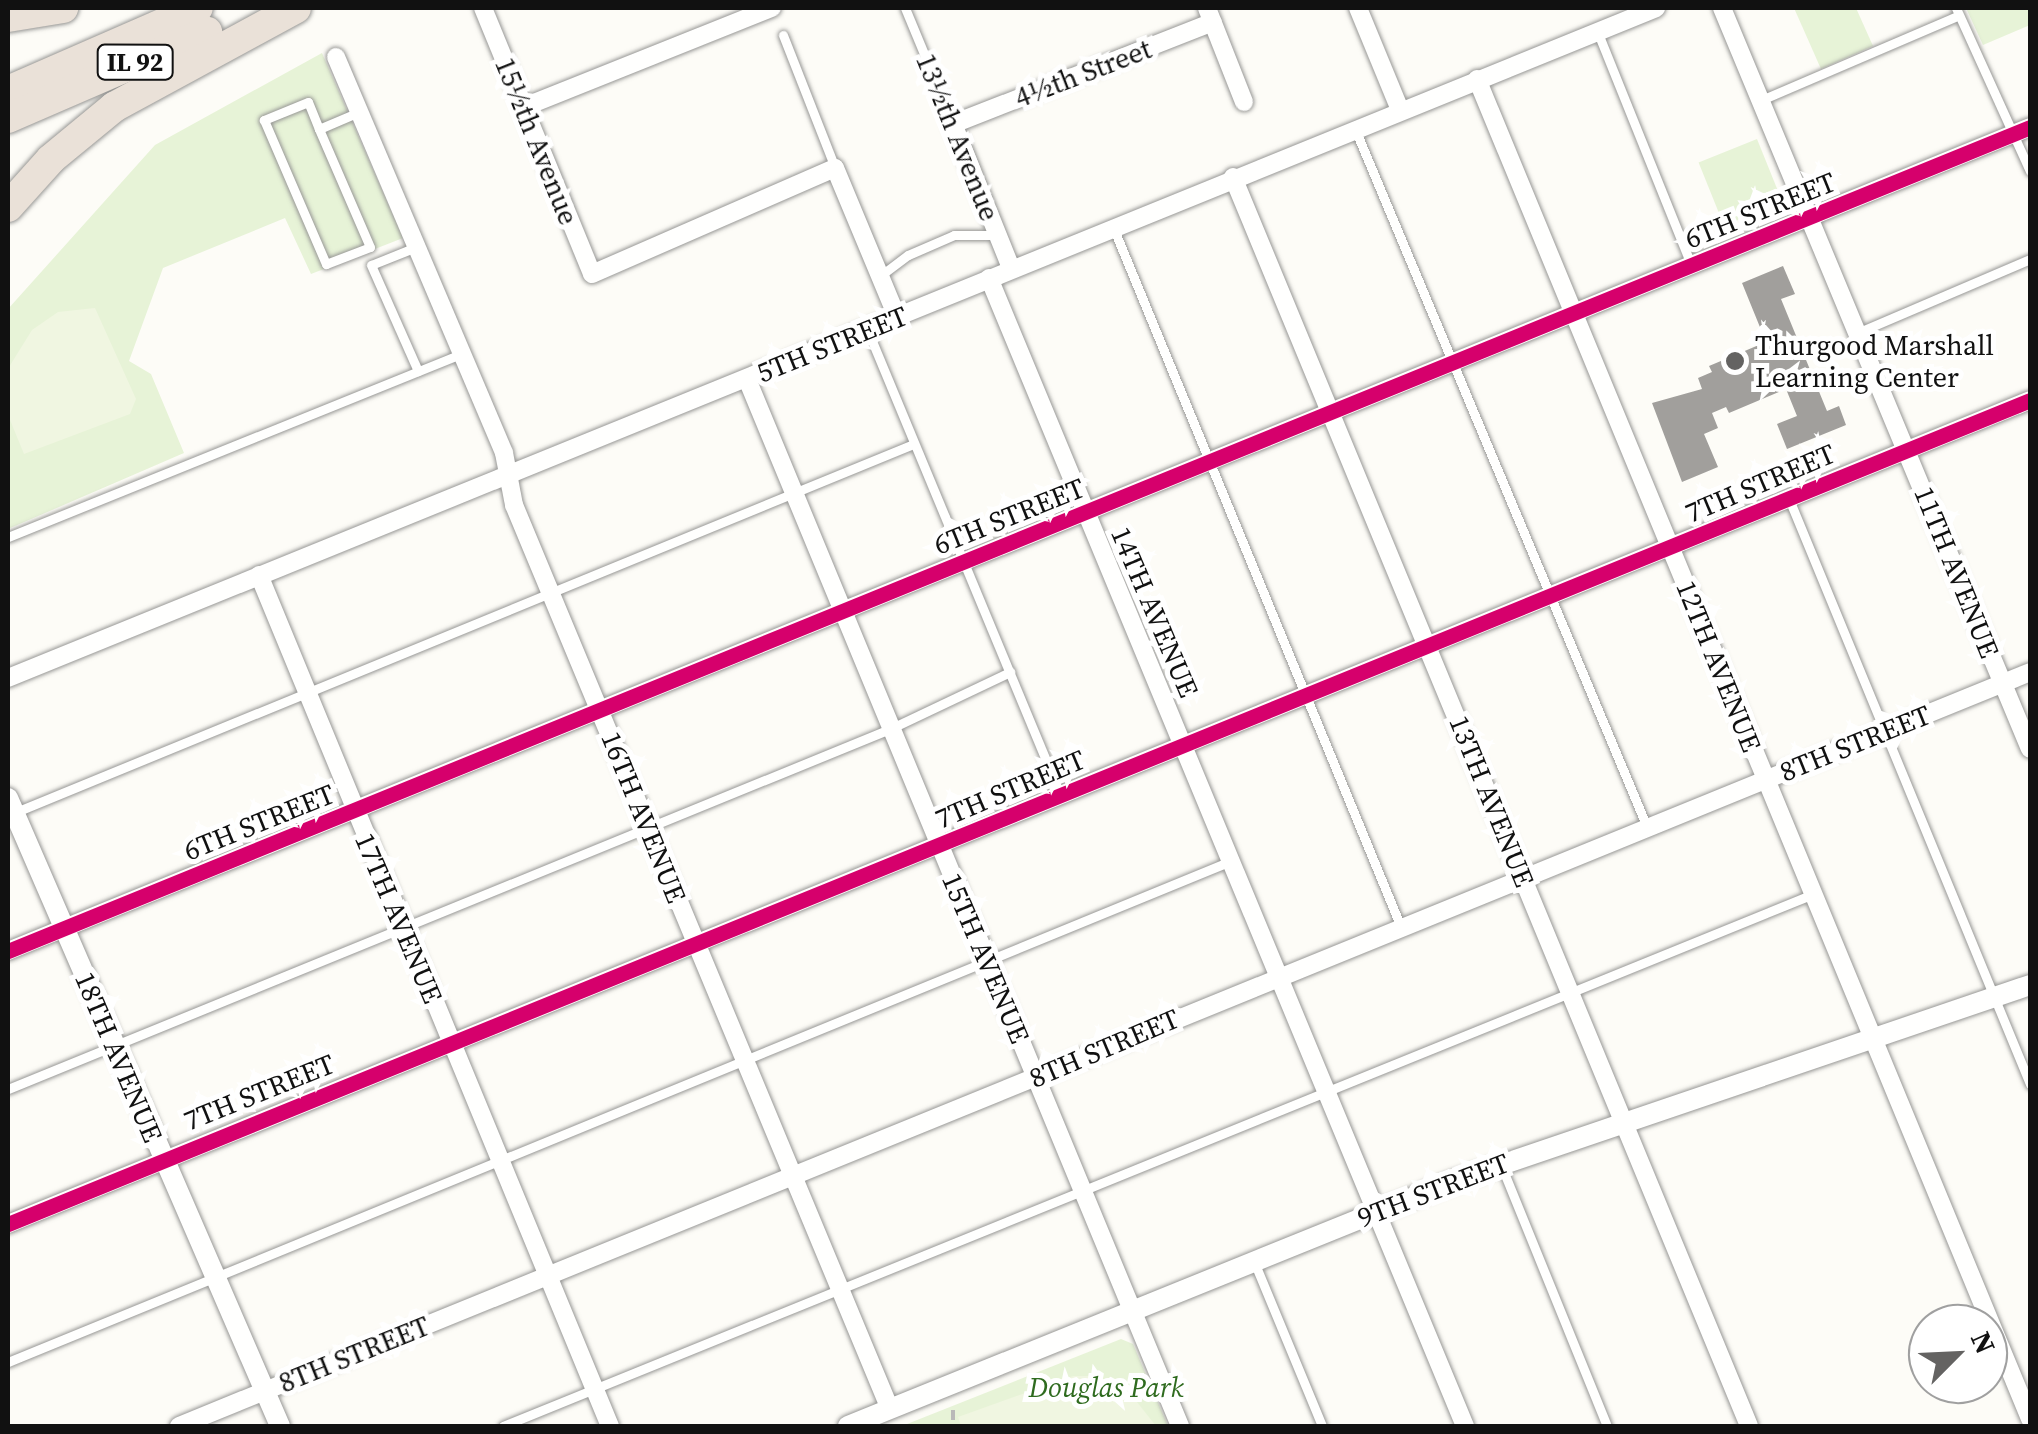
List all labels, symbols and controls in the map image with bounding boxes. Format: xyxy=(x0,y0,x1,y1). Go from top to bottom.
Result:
street label: 4½th Street xyxy=(1010,32,1156,114)
road number: IL 92 xyxy=(95,42,175,82)
street label: 13½th Avenue xyxy=(909,49,1007,225)
street label: 15½th Avenue xyxy=(488,53,586,229)
street label: 6TH STREET xyxy=(1680,165,1840,255)
street label: 5TH STREET xyxy=(752,299,912,389)
place label: Thurgood Marshall Learning Center xyxy=(1755,328,1994,394)
marker: Thurgood Marshall Learning Center xyxy=(1724,350,1746,372)
street label: 7TH STREET xyxy=(1680,436,1840,530)
street label: 6TH STREET xyxy=(929,471,1089,561)
street label: 11TH AVENUE xyxy=(1907,482,2007,662)
street label: 14TH AVENUE xyxy=(1104,522,1206,702)
street label: 12TH AVENUE xyxy=(1669,576,1769,756)
street label: 8TH STREET xyxy=(1775,698,1935,788)
street label: 13TH AVENUE xyxy=(1442,711,1542,891)
street label: 16TH AVENUE xyxy=(594,727,694,907)
street label: 7TH STREET xyxy=(930,742,1090,836)
street label: 6TH STREET xyxy=(179,777,339,867)
street label: 17TH AVENUE xyxy=(348,828,450,1008)
street label: 15TH AVENUE xyxy=(935,868,1037,1048)
street label: 18TH AVENUE xyxy=(68,967,170,1147)
street label: 8TH STREET xyxy=(1024,1001,1184,1095)
street label: 7TH STREET xyxy=(179,1047,339,1137)
street label: 9TH STREET xyxy=(1353,1146,1513,1234)
north arrow xyxy=(1908,1304,2008,1404)
street label: 8TH STREET xyxy=(274,1309,434,1399)
text: N xyxy=(1962,1326,2005,1360)
park label: Douglas Park xyxy=(1028,1370,1184,1404)

